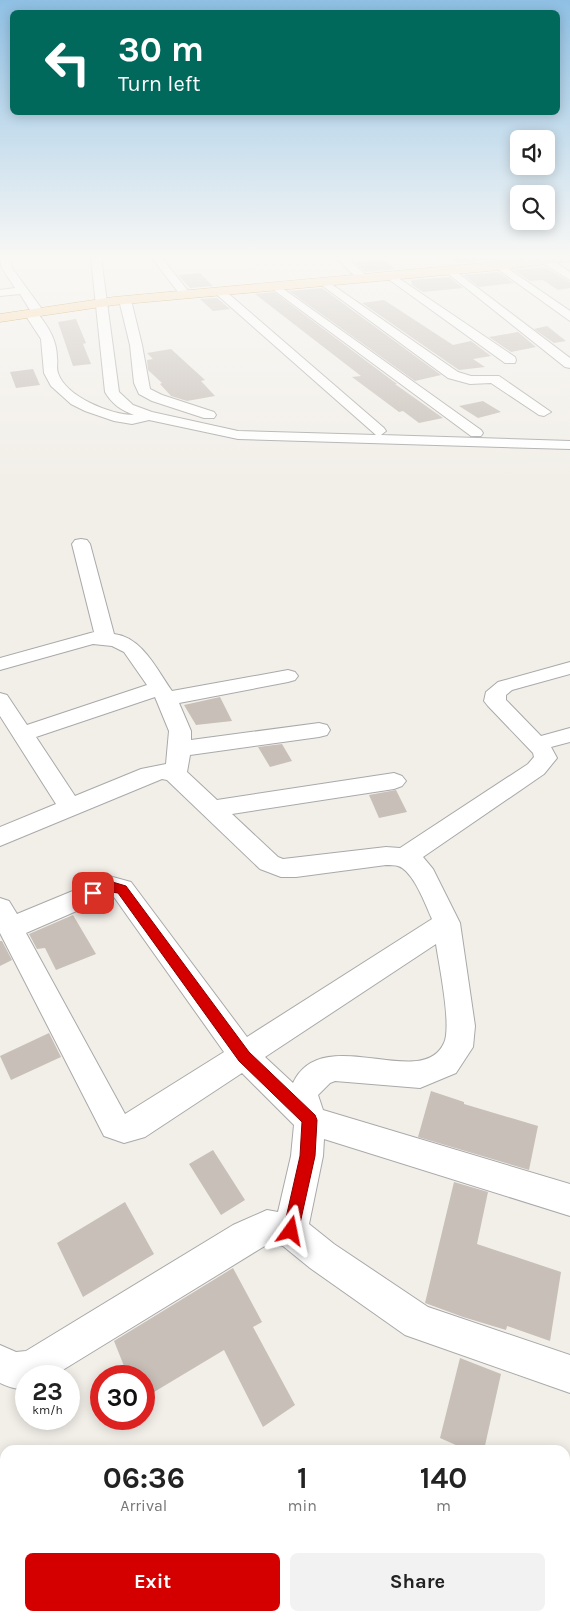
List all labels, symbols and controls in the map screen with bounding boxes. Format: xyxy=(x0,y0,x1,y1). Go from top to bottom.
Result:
text: 30 m xyxy=(118,29,204,70)
icon: left xyxy=(35,30,100,95)
text: Turn left xyxy=(118,71,201,97)
map controls xyxy=(510,130,555,230)
button: sound xyxy=(510,130,555,175)
button: search xyxy=(510,185,555,230)
pin xyxy=(72,872,114,914)
icon: arrive xyxy=(79,879,107,907)
position arrow xyxy=(264,1204,316,1256)
speed limit sign: 30 xyxy=(90,1365,155,1430)
text: 23 xyxy=(32,1377,63,1406)
text: km/h xyxy=(32,1403,63,1417)
text: 06:36 xyxy=(103,1460,185,1496)
text: 1 xyxy=(297,1460,308,1496)
text: 140 xyxy=(420,1460,467,1496)
text: Arrival xyxy=(120,1496,167,1515)
text: min xyxy=(288,1496,317,1515)
text: m xyxy=(436,1496,451,1515)
button: Exit xyxy=(25,1553,280,1611)
button: Share xyxy=(290,1553,545,1611)

